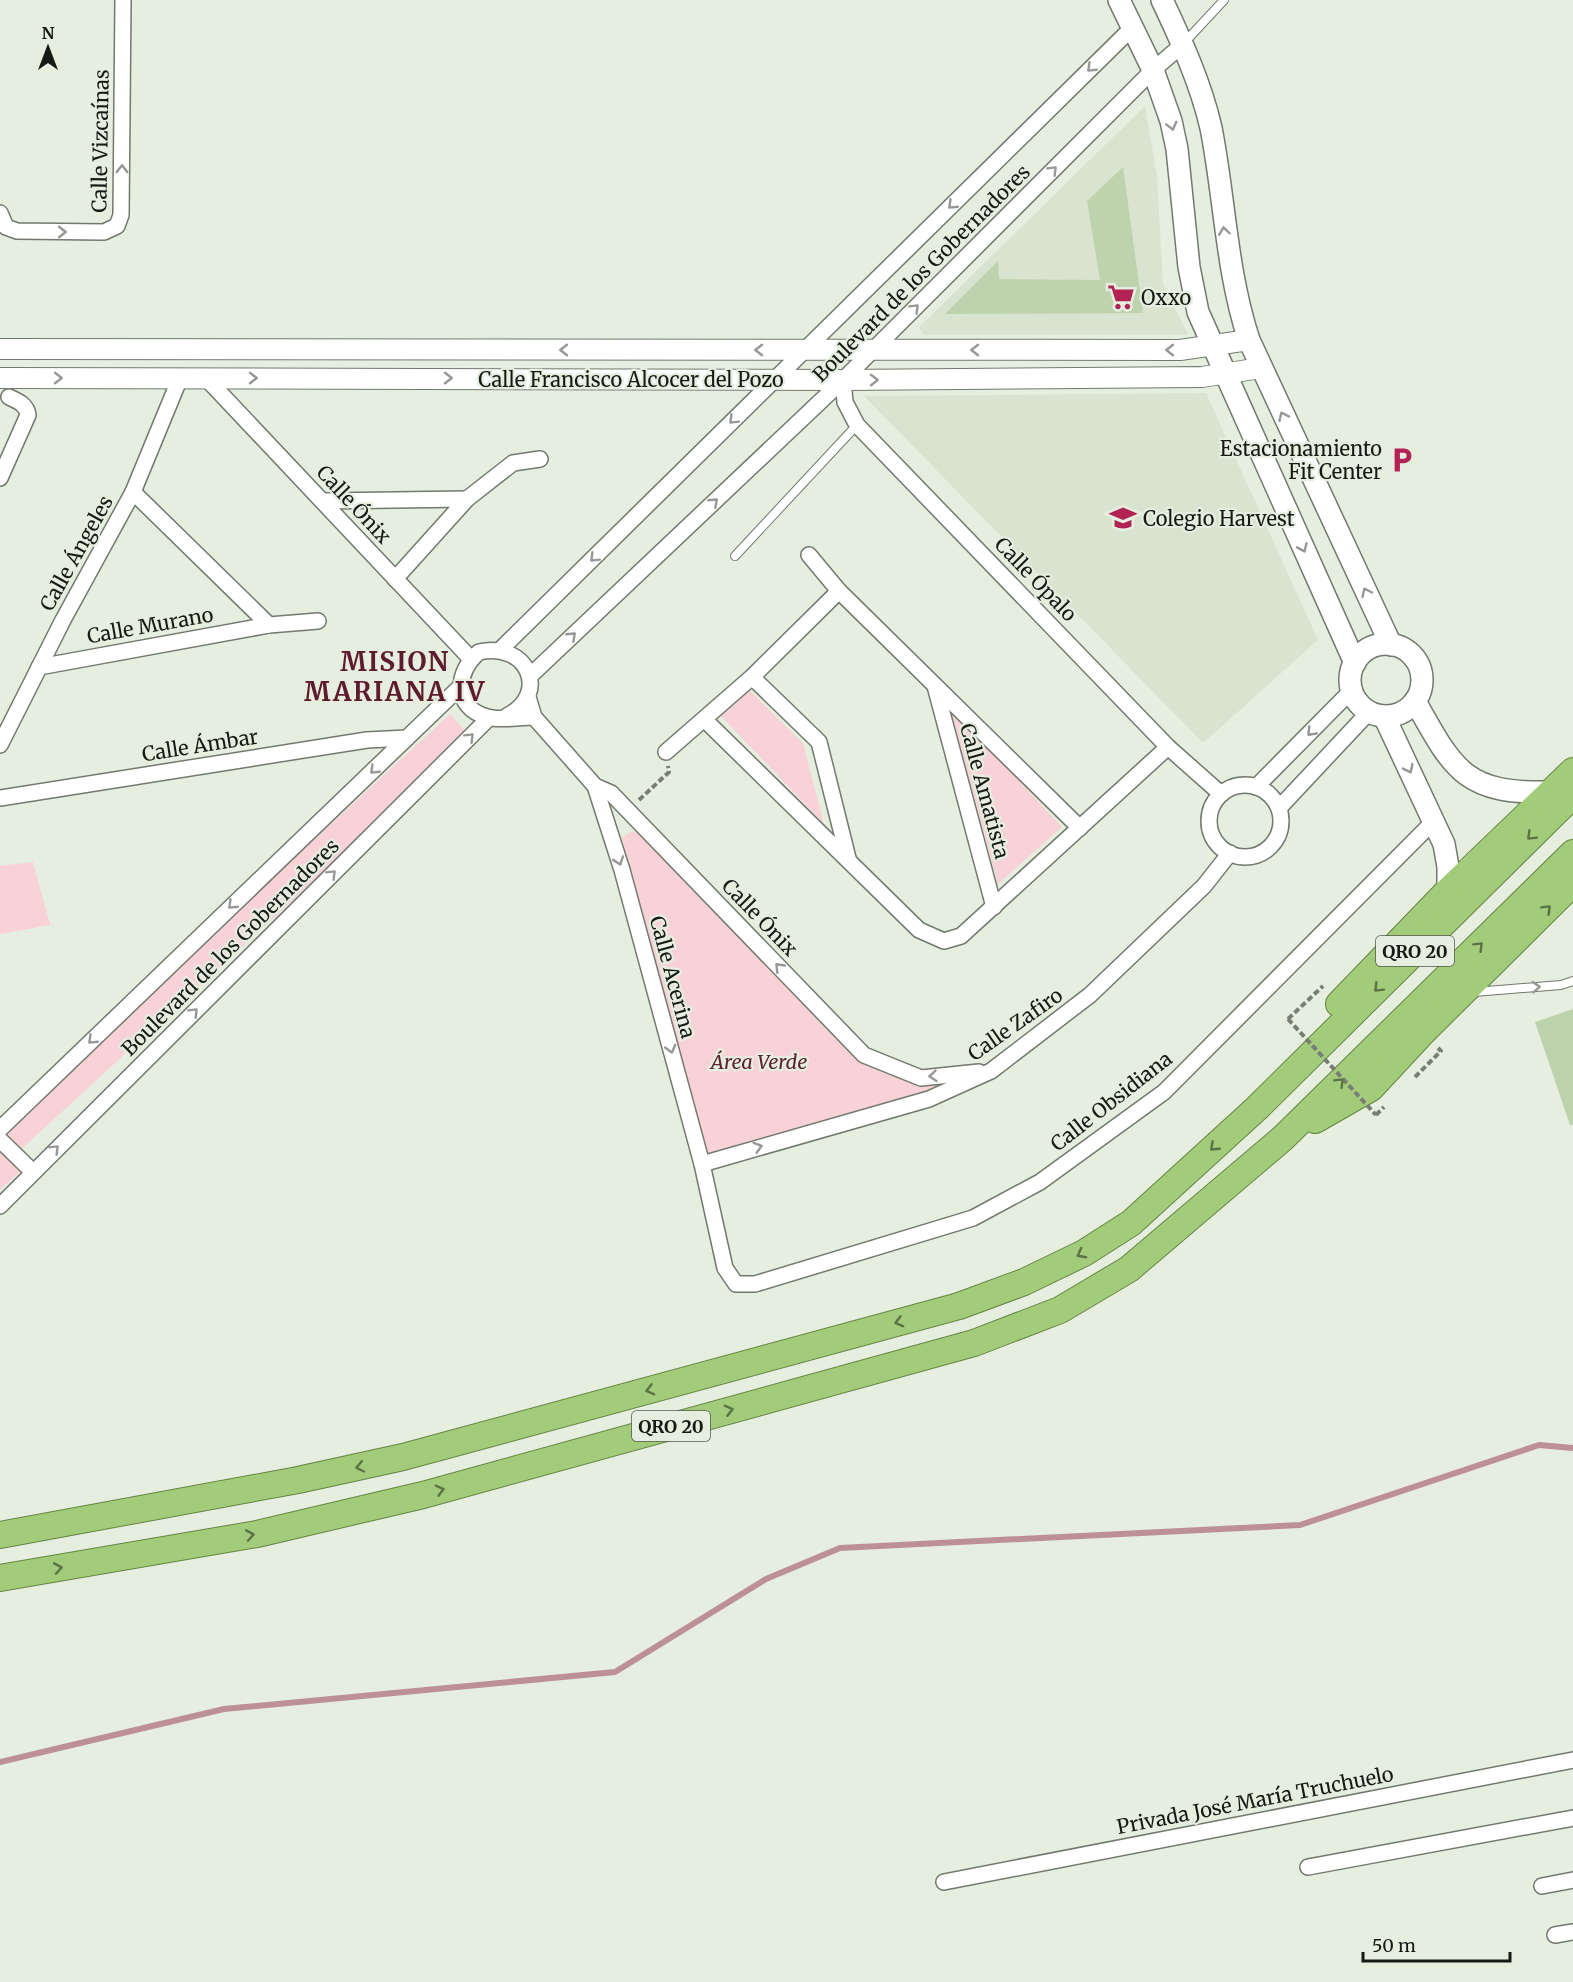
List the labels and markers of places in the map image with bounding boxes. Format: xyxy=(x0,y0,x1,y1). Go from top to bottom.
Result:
supermarket icon: Oxxo xyxy=(1106,282,1136,312)
place label: Oxxo xyxy=(1141,285,1191,310)
place label: Estacionamiento Fit Center xyxy=(1220,436,1382,484)
parking icon: Estacionamiento Fit Center xyxy=(1387,445,1417,475)
school or university icon: Colegio Harvest xyxy=(1108,503,1138,533)
place label: Colegio Harvest xyxy=(1143,506,1295,531)

